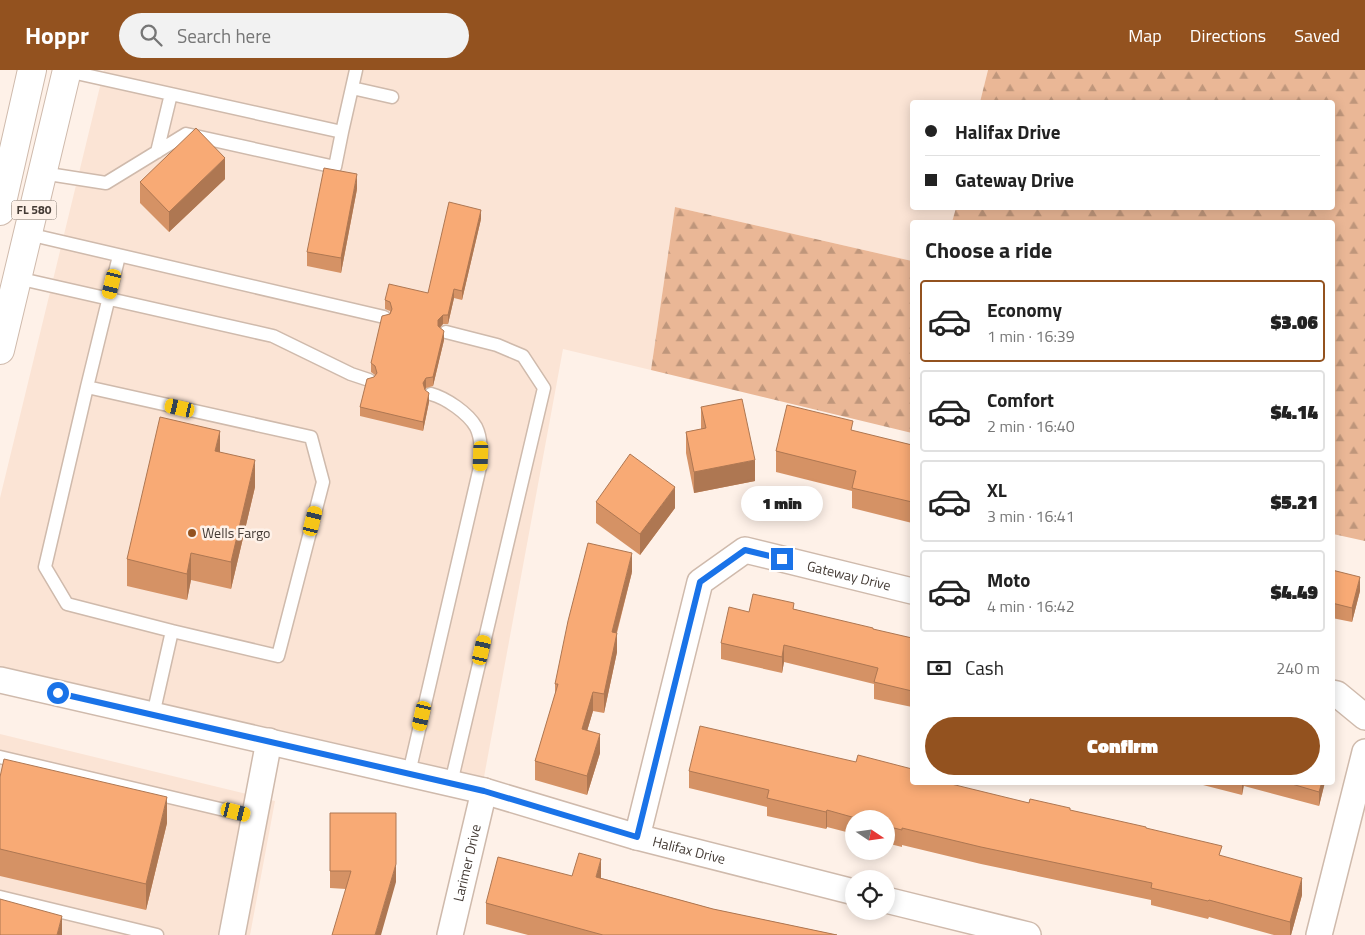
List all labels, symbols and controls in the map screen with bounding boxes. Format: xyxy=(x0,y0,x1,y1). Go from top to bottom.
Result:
search box xyxy=(119,13,469,58)
text: Hoppr xyxy=(25,17,89,53)
icon: search xyxy=(137,21,165,49)
text: Search here xyxy=(177,21,271,50)
text: Map xyxy=(1128,22,1162,49)
text: Directions xyxy=(1190,22,1266,49)
text: Saved xyxy=(1294,22,1340,49)
text: Halifax Drive xyxy=(955,117,1060,146)
text: Gateway Drive xyxy=(955,165,1074,194)
road number: FL 580 xyxy=(12,200,56,220)
text: Choose a ride xyxy=(925,233,1052,267)
car xyxy=(101,268,122,300)
text: Economy xyxy=(987,295,1062,324)
icon: car xyxy=(927,299,972,344)
text: $3.06 xyxy=(1271,307,1318,336)
text: 1 min · 16:39 xyxy=(987,324,1075,348)
text: Comfort xyxy=(987,385,1054,414)
icon: car xyxy=(927,389,972,434)
car xyxy=(163,397,196,419)
text: $4.14 xyxy=(1271,397,1318,426)
text: 2 min · 16:40 xyxy=(987,414,1075,438)
car xyxy=(472,441,489,471)
text: XL xyxy=(987,475,1007,504)
icon: car xyxy=(927,479,972,524)
callout: 1 min xyxy=(741,486,823,522)
text: $5.21 xyxy=(1271,487,1318,516)
text: 1 min xyxy=(762,491,802,515)
text: 3 min · 16:41 xyxy=(987,504,1075,528)
car xyxy=(302,505,323,537)
place label: Wells Fargo xyxy=(202,522,271,543)
marker: Wells Fargo xyxy=(186,527,198,539)
route end xyxy=(771,548,793,570)
street label: Gateway Drive xyxy=(805,555,893,595)
text: Moto xyxy=(987,565,1030,594)
icon: car xyxy=(927,569,972,614)
text: $4.49 xyxy=(1271,577,1318,606)
text: 4 min · 16:42 xyxy=(987,594,1075,618)
car xyxy=(471,634,492,666)
text: Cash xyxy=(965,653,1004,682)
icon: cash xyxy=(925,654,953,682)
text: 240 m xyxy=(1276,656,1320,680)
route start xyxy=(47,682,69,704)
car xyxy=(411,700,432,732)
button: Confirm xyxy=(925,717,1320,775)
car xyxy=(219,801,252,823)
north arrow xyxy=(845,810,895,860)
map controls xyxy=(845,810,895,920)
street label: Larimer Drive xyxy=(447,822,486,904)
street label: Halifax Drive xyxy=(650,830,728,869)
button: locate xyxy=(845,870,895,920)

